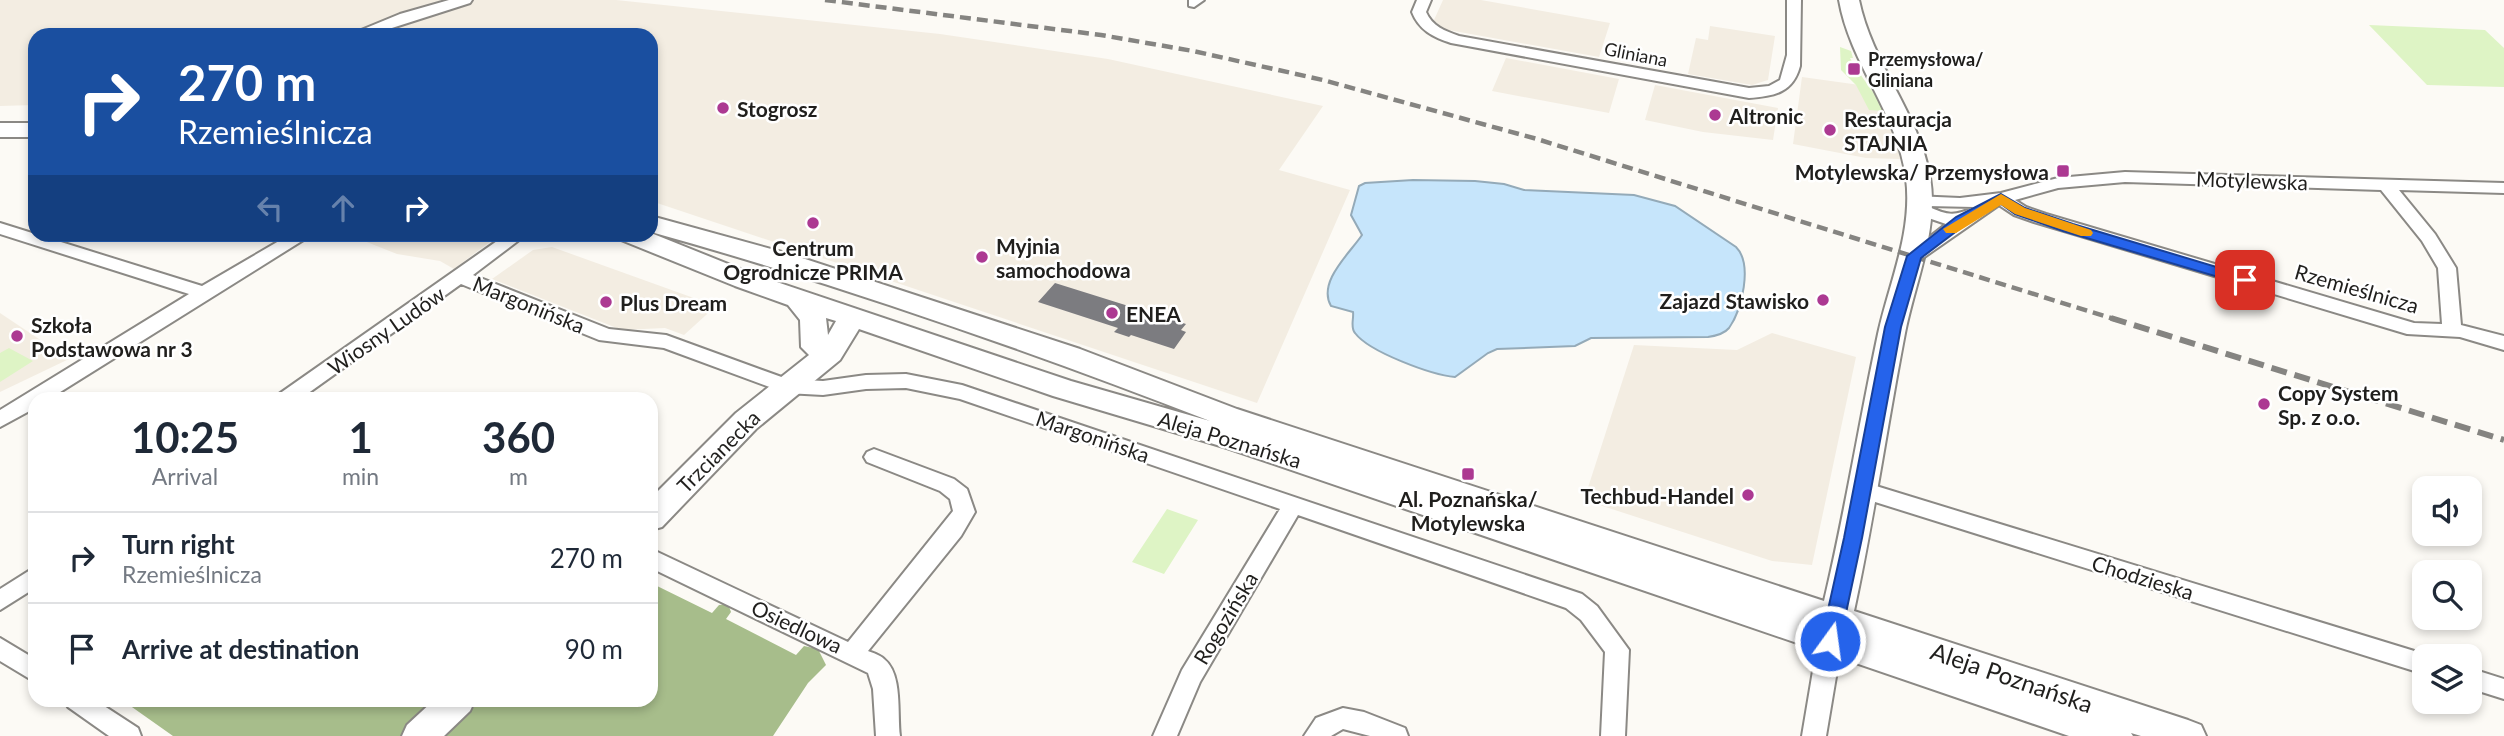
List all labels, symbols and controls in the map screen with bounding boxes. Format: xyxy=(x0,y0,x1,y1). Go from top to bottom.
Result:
street label: Gliniana xyxy=(1603,37,1669,71)
place label: Przemysłowa/ Gliniana xyxy=(1868,48,1983,91)
text: 270 m xyxy=(178,53,316,111)
icon: right xyxy=(63,56,154,147)
marker: Przemysłowa/ Gliniana xyxy=(1846,61,1862,77)
place label: Stogrosz xyxy=(737,96,818,121)
marker: Stogrosz xyxy=(715,100,731,116)
place label: Altronic xyxy=(1728,103,1804,128)
place label: Restauracja STAJNIA xyxy=(1844,106,1952,155)
marker: Altronic xyxy=(1707,107,1723,123)
text: Rzemieślnicza xyxy=(178,112,373,151)
marker: Restauracja STAJNIA xyxy=(1822,122,1838,138)
place label: Motylewska/ Przemysłowa xyxy=(1795,159,2049,184)
marker: Motylewska/ Przemysłowa xyxy=(2055,163,2071,179)
street label: Motylewska xyxy=(2196,166,2308,194)
icon: left xyxy=(251,189,289,227)
icon: ahead xyxy=(324,189,362,227)
icon: right xyxy=(397,189,435,227)
marker: Centrum Ogrodnicze PRIMA xyxy=(805,215,821,231)
place label: Myjnia samochodowa xyxy=(996,233,1131,282)
place label: Centrum Ogrodnicze PRIMA xyxy=(723,235,903,284)
marker: Myjnia samochodowa xyxy=(974,249,990,265)
pin xyxy=(2215,250,2275,310)
street label: Rzemieślnicza xyxy=(2292,258,2422,318)
icon: arrive xyxy=(2226,261,2264,299)
street label: Margonińska xyxy=(469,270,589,338)
street label: Wiosny Ludów xyxy=(323,280,450,379)
place label: Zajazd Stawisko xyxy=(1660,288,1809,313)
place label: Plus Dream xyxy=(620,290,727,315)
marker: Zajazd Stawisko xyxy=(1815,292,1831,308)
marker: Plus Dream xyxy=(598,294,614,310)
place label: ENEA xyxy=(1126,301,1181,326)
marker: ENEA xyxy=(1104,305,1120,321)
place label: Szkoła Podstawowa nr 3 xyxy=(31,312,193,361)
marker: Szkoła Podstawowa nr 3 xyxy=(9,328,25,344)
place label: Copy System Sp. z o.o. xyxy=(2278,380,2399,429)
marker: Copy System Sp. z o.o. xyxy=(2256,396,2272,412)
street label: Trzcianecka xyxy=(672,405,764,497)
street label: Margonińska xyxy=(1033,405,1153,467)
street label: Aleja Poznańska xyxy=(1155,405,1305,473)
text: 10:25 xyxy=(131,412,239,462)
text: 1 xyxy=(348,412,373,462)
text: 360 xyxy=(482,412,555,462)
text: Arrival xyxy=(152,462,218,490)
text: min xyxy=(342,462,379,490)
text: m xyxy=(509,462,528,490)
marker: Al. Poznańska/ Motylewska xyxy=(1460,466,1476,482)
map controls xyxy=(2412,476,2482,714)
button: sound xyxy=(2412,476,2482,546)
place label: Techbud-Handel xyxy=(1580,483,1734,508)
place label: Al. Poznańska/ Motylewska xyxy=(1397,486,1538,535)
marker: Techbud-Handel xyxy=(1740,487,1756,503)
text: Turn right xyxy=(122,528,235,560)
icon: right xyxy=(63,539,101,577)
text: 270 m xyxy=(550,542,623,574)
street label: Chodzieska xyxy=(2089,550,2197,604)
text: Rzemieślnicza xyxy=(122,560,262,588)
button: search xyxy=(2412,560,2482,630)
street label: Rogozińska xyxy=(1188,567,1262,669)
street label: Osiedlowa xyxy=(748,594,846,658)
position arrow xyxy=(1793,604,1867,678)
icon: arrive xyxy=(63,630,101,668)
text: Arrive at destination xyxy=(122,633,359,665)
text: 90 m xyxy=(565,633,623,665)
street label: Aleja Poznańska xyxy=(1927,636,2097,718)
button: layers xyxy=(2412,644,2482,714)

